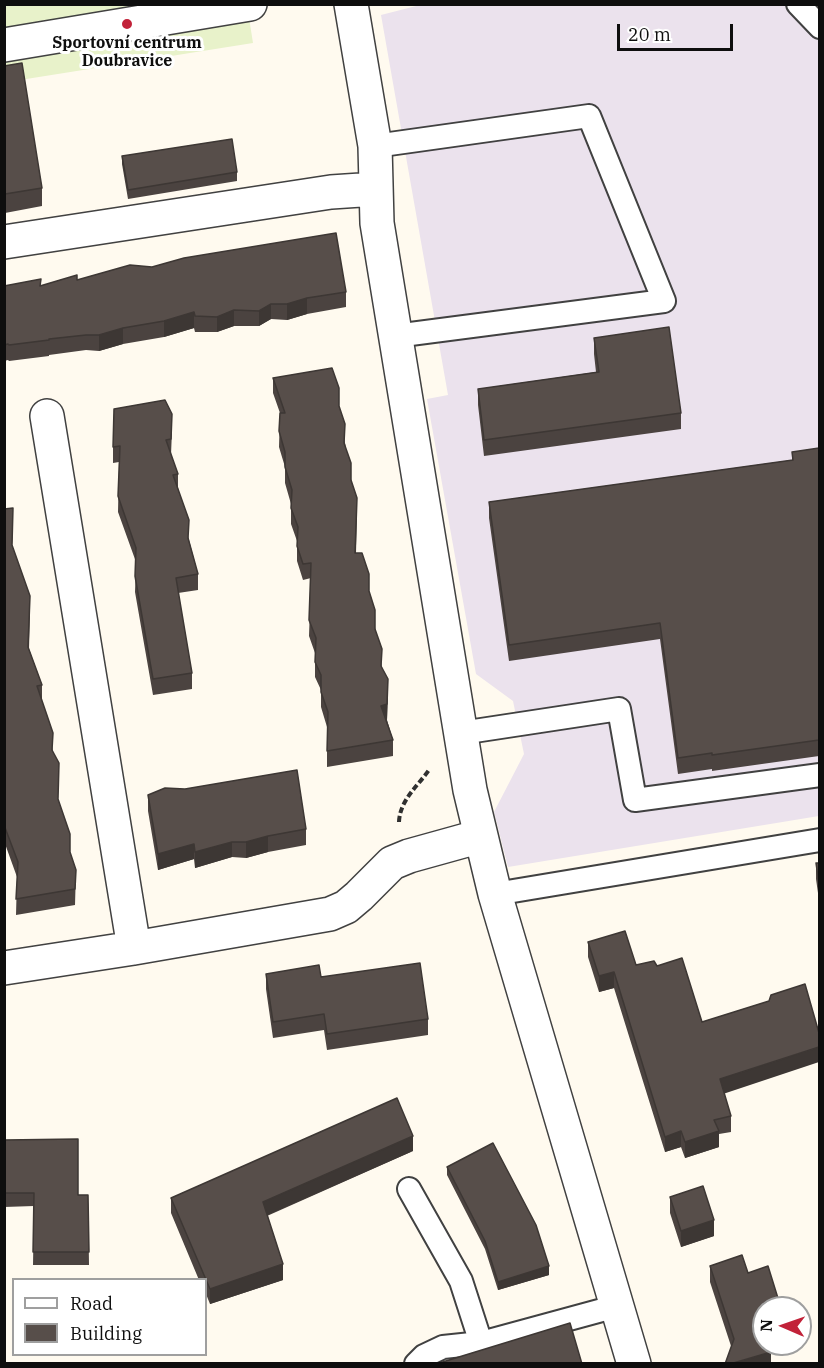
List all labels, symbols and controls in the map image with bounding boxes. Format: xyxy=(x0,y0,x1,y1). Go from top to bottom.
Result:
scale bar xyxy=(620,12,736,50)
marker: Sportovní centrum Doubravice xyxy=(120,17,134,31)
text: 20 m xyxy=(628,23,671,46)
place label: Sportovní centrum Doubravice xyxy=(52,33,202,71)
legend xyxy=(12,1278,207,1356)
text: Road xyxy=(70,1292,113,1315)
north arrow xyxy=(752,1296,812,1356)
text: N xyxy=(756,1319,776,1332)
text: Building xyxy=(70,1322,142,1345)

